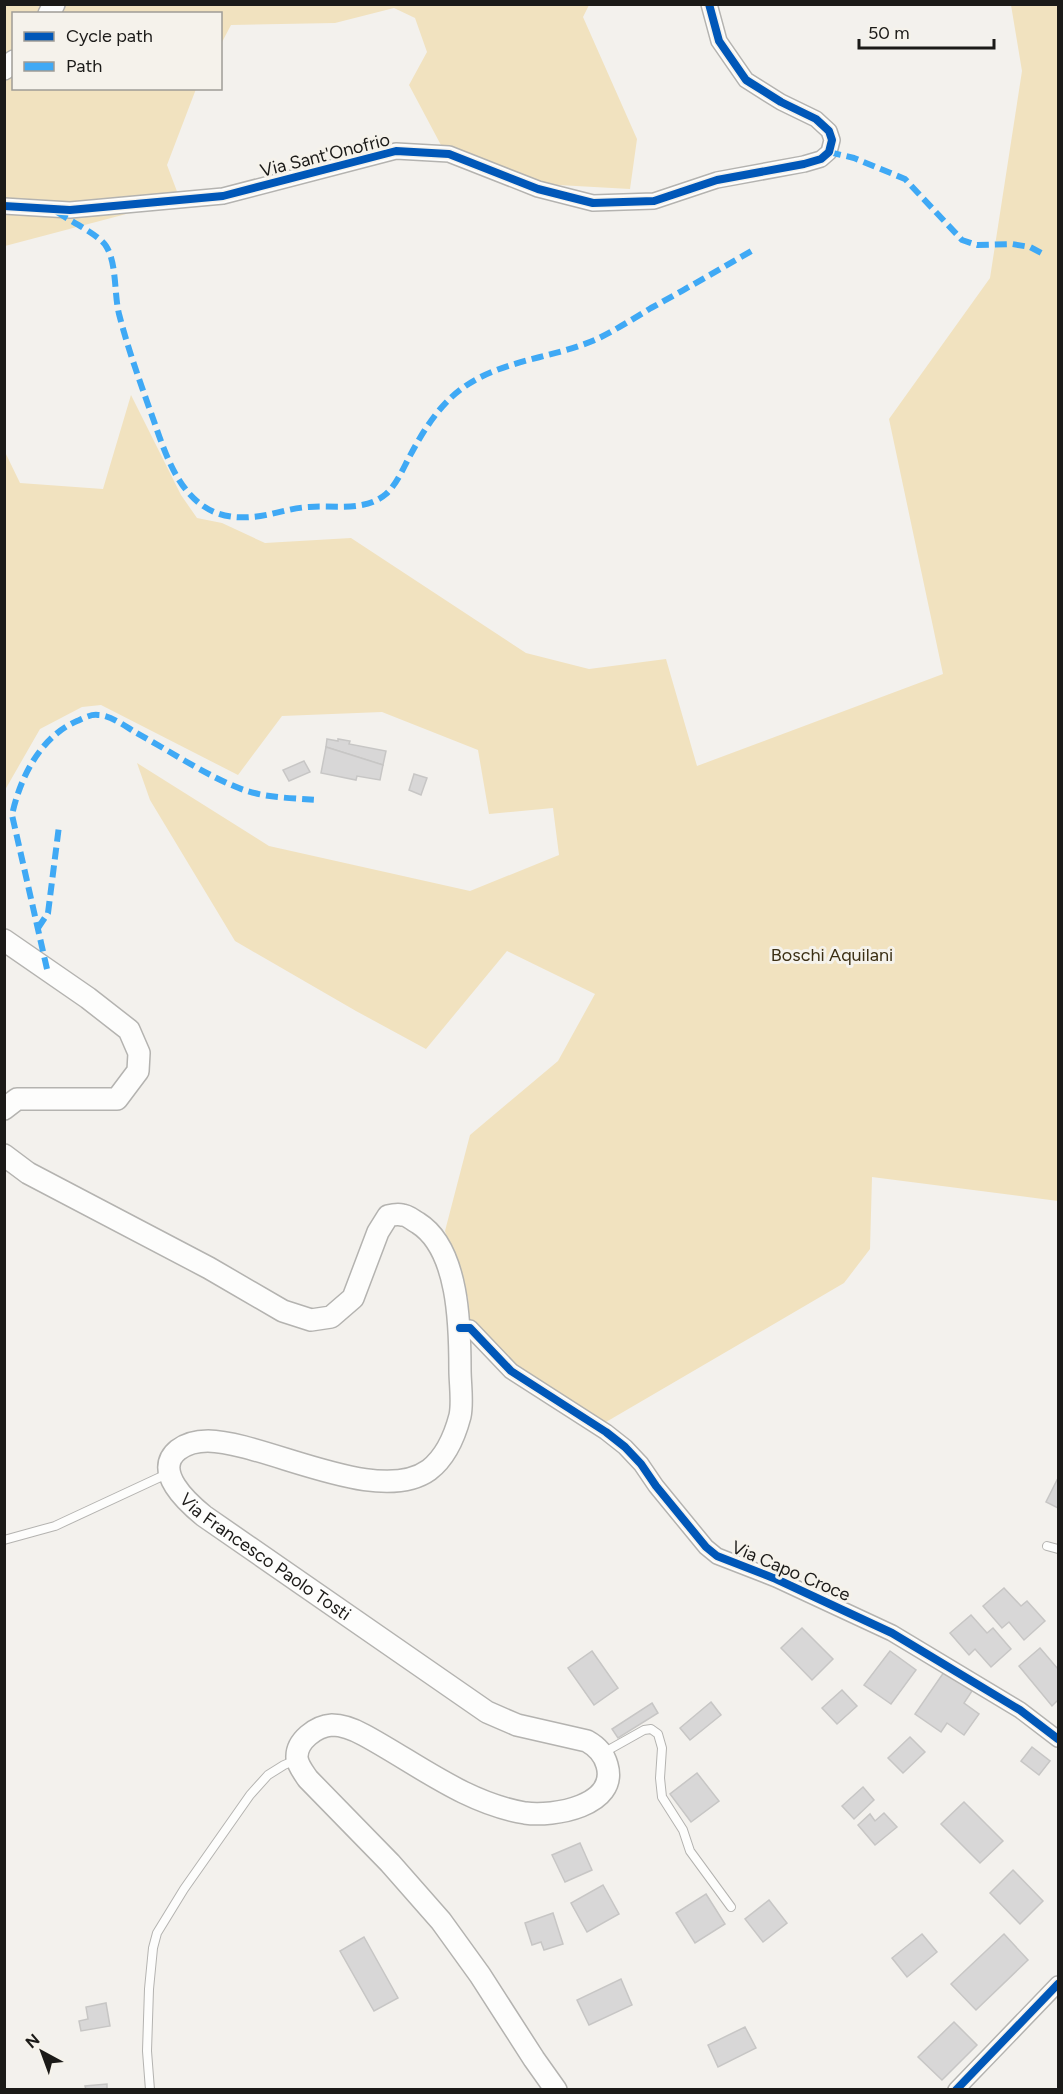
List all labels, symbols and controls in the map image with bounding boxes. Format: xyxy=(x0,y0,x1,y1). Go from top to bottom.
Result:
legend xyxy=(12,12,222,90)
scale bar xyxy=(859,12,994,50)
text: 50 m xyxy=(868,22,910,44)
text: Cycle path xyxy=(66,25,153,47)
text: Path xyxy=(66,55,102,77)
street label: Via Sant'Onofrio xyxy=(258,128,392,182)
park label: Boschi Aquilani xyxy=(771,944,893,966)
street label: Via Francesco Paolo Tosti xyxy=(175,1489,355,1625)
street label: Via Capo Croce xyxy=(728,1536,854,1606)
north arrow xyxy=(12,2022,72,2082)
text: N xyxy=(22,2030,43,2052)

